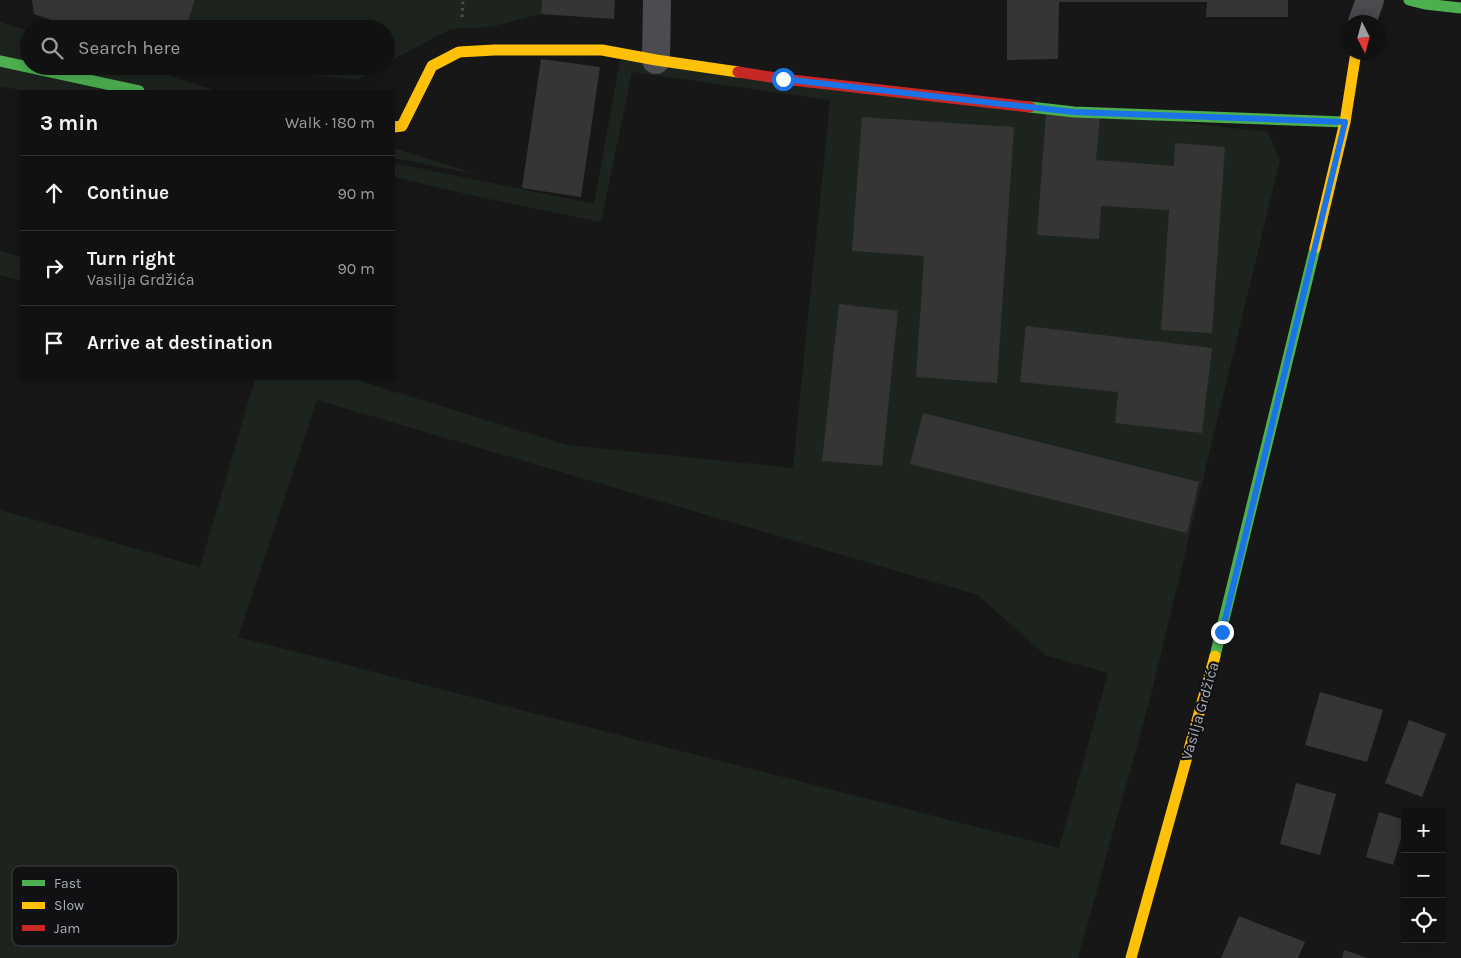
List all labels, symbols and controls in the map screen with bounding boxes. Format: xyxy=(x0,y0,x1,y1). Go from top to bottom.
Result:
north arrow xyxy=(1341,15,1386,60)
search box xyxy=(20,20,395,75)
icon: search xyxy=(38,34,66,62)
text: Search here xyxy=(78,37,180,59)
route start xyxy=(772,68,795,91)
text: 3 min xyxy=(40,111,98,135)
text: Walk · 180 m xyxy=(285,113,375,132)
icon: ahead xyxy=(40,179,68,207)
text: Continue xyxy=(87,182,169,204)
text: 90 m xyxy=(337,184,375,203)
text: Turn right xyxy=(87,248,176,270)
icon: right xyxy=(40,254,68,282)
text: 90 m xyxy=(337,259,375,278)
text: Vasilja Grdžića xyxy=(87,270,195,289)
icon: arrive xyxy=(40,329,68,357)
text: Arrive at destination xyxy=(87,332,273,354)
route end xyxy=(1211,621,1234,644)
street label: Vasilja Grdžića xyxy=(1177,660,1223,762)
map controls xyxy=(1401,808,1446,943)
button: + xyxy=(1401,808,1446,853)
button: − xyxy=(1401,853,1446,898)
legend xyxy=(12,866,178,946)
text: Fast xyxy=(54,875,81,892)
text: Slow xyxy=(54,897,84,914)
button: locate xyxy=(1401,898,1446,943)
text: Jam xyxy=(54,920,80,937)

